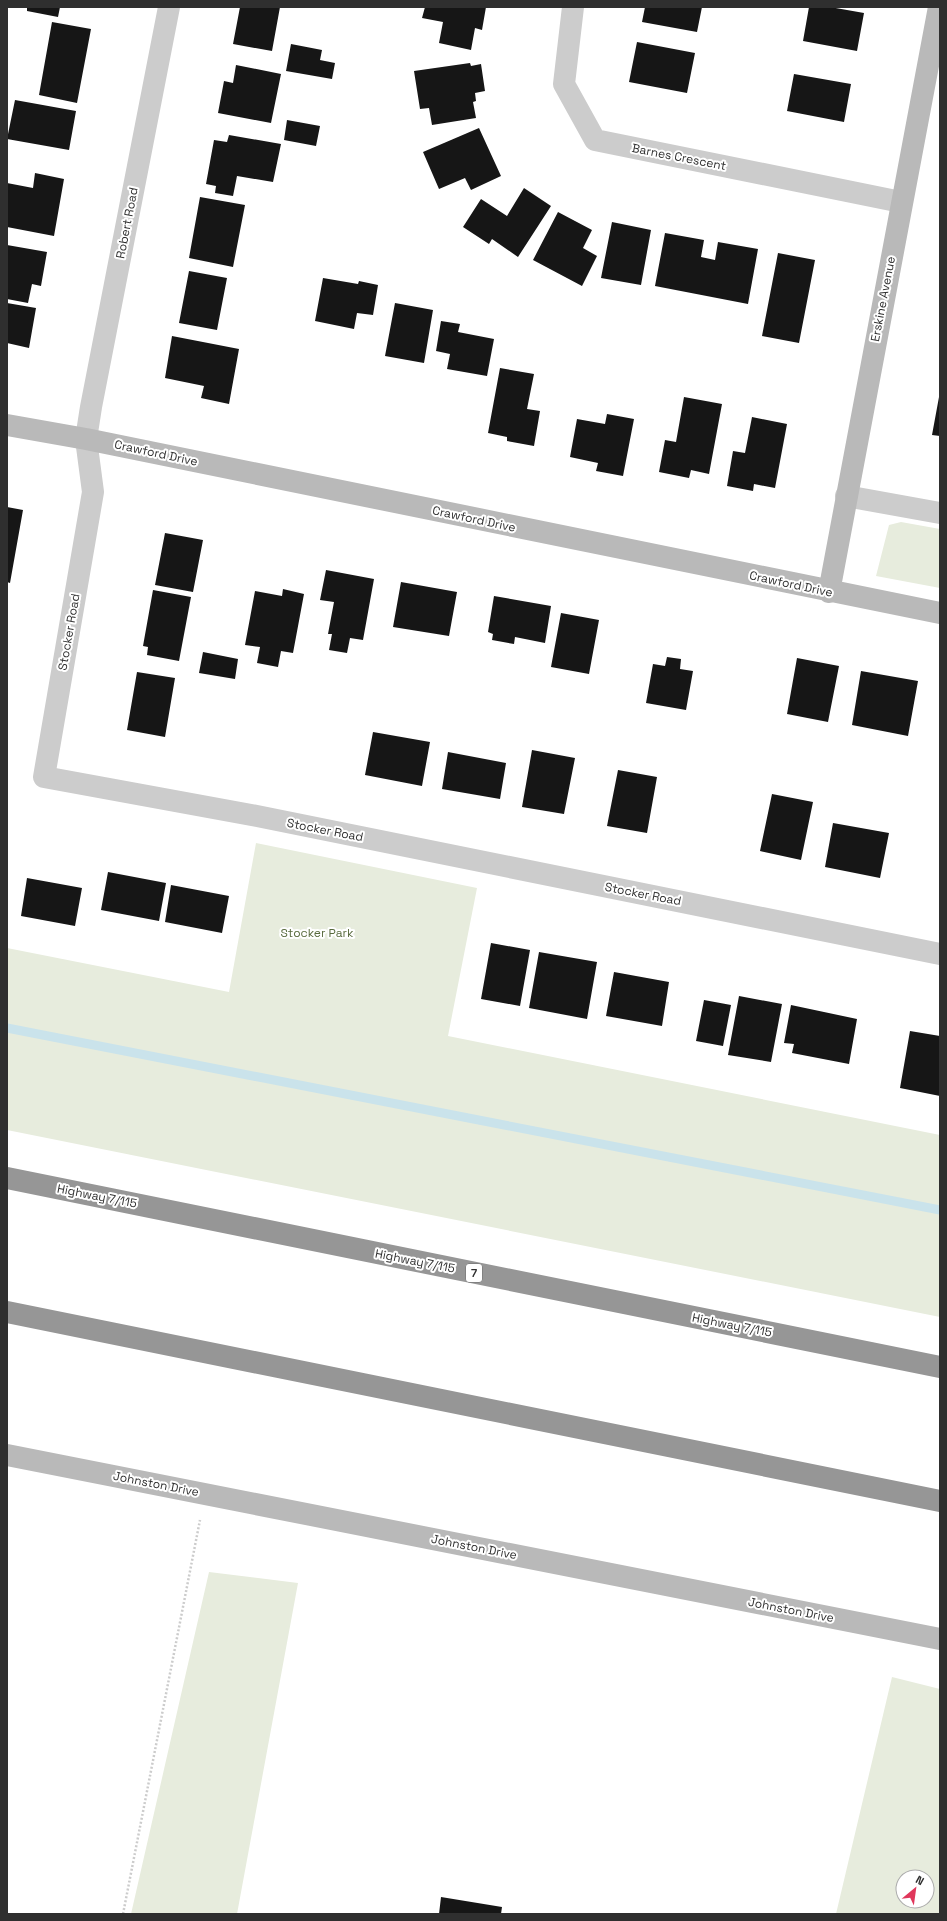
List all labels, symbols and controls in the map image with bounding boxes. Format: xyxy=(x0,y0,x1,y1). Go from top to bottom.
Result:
street label: Barnes Crescent xyxy=(631,140,727,174)
street label: Robert Road xyxy=(112,186,142,260)
street label: Erskine Avenue xyxy=(867,255,899,343)
street label: Crawford Drive xyxy=(113,436,199,470)
street label: Crawford Drive xyxy=(431,502,517,536)
street label: Crawford Drive xyxy=(748,567,834,601)
street label: Stocker Road xyxy=(54,592,84,672)
street label: Stocker Road xyxy=(285,815,365,845)
street label: Stocker Road xyxy=(603,879,683,909)
park label: Stocker Park xyxy=(280,925,354,941)
street label: Highway 7/115 xyxy=(56,1180,138,1212)
street label: Highway 7/115 xyxy=(374,1245,456,1277)
road number: 7 xyxy=(466,1264,482,1282)
street label: Highway 7/115 xyxy=(691,1309,773,1341)
street label: Johnston Drive xyxy=(112,1468,200,1500)
street label: Johnston Drive xyxy=(430,1531,518,1563)
street label: Johnston Drive xyxy=(747,1594,835,1626)
north arrow xyxy=(895,1869,935,1909)
text: N xyxy=(913,1872,926,1888)

